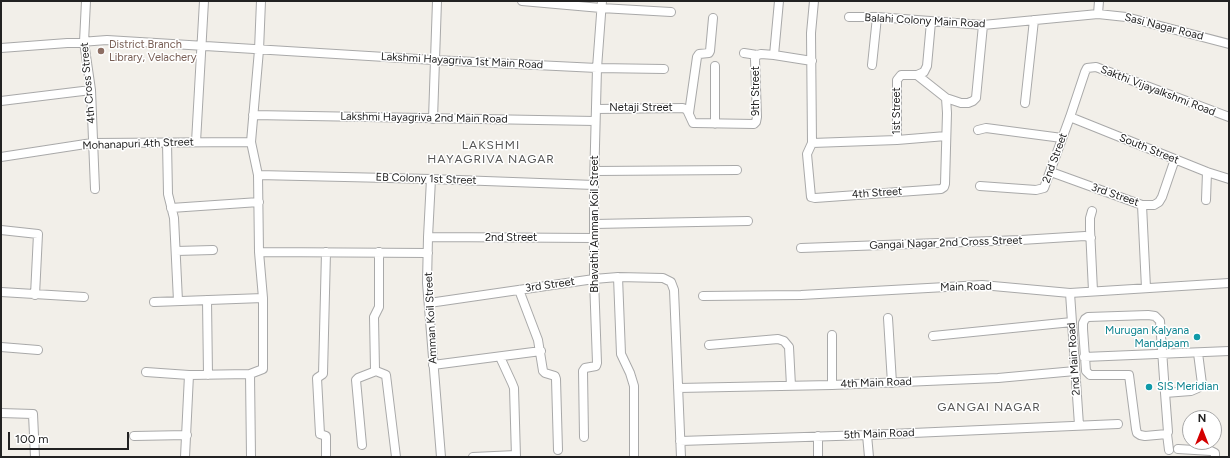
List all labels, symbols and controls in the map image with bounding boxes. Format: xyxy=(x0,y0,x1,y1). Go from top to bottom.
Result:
street label: Balahi Colony Main Road xyxy=(864,11,986,31)
street label: Sasi Nagar Road xyxy=(1123,11,1205,43)
place label: District Branch Library, Velachery xyxy=(109,38,197,64)
street label: 4th Cross Street xyxy=(78,42,98,124)
marker: District Branch Library, Velachery xyxy=(96,46,106,56)
street label: Lakshmi Hayagriva 1st Main Road xyxy=(381,50,543,72)
street label: Sakthi Vijayalkshmi Road xyxy=(1099,63,1217,119)
street label: 9th Street xyxy=(749,66,763,116)
street label: 1st Street xyxy=(890,87,904,135)
street label: Netaji Street xyxy=(609,101,673,115)
street label: Lakshmi Hayagriva 2nd Main Road xyxy=(340,110,508,126)
street label: 2nd Street xyxy=(1040,131,1070,185)
street label: South Street xyxy=(1117,131,1181,167)
street label: Mohanapuri 4th Street xyxy=(82,135,194,153)
district label: LAKSHMI HAYAGRIVA NAGAR xyxy=(427,138,555,166)
street label: Bhavathi Amman Koil Street xyxy=(588,155,602,293)
street label: EB Colony 1st Street xyxy=(375,171,477,187)
street label: 3rd Street xyxy=(1089,181,1141,209)
street label: 4th Street xyxy=(851,185,903,201)
street label: 2nd Street xyxy=(485,231,537,245)
street label: Gangai Nagar 2nd Cross Street xyxy=(869,234,1023,252)
street label: Amman Koil Street xyxy=(422,272,440,364)
street label: 3rd Street xyxy=(524,275,576,295)
street label: Main Road xyxy=(940,280,992,294)
street label: 2nd Main Road xyxy=(1065,322,1083,396)
place label: Murugan Kalyana Mandapam xyxy=(1105,324,1189,350)
marker: Murugan Kalyana Mandapam xyxy=(1192,332,1202,342)
street label: 4th Main Road xyxy=(840,375,912,391)
place label: SIS Meridian xyxy=(1157,380,1219,394)
marker: SIS Meridian xyxy=(1144,382,1154,392)
district label: GANGAI NAGAR xyxy=(937,400,1041,414)
north arrow xyxy=(1182,410,1222,450)
text: N xyxy=(1198,412,1206,425)
scale bar xyxy=(10,424,131,450)
street label: 5th Main Road xyxy=(843,426,915,442)
text: 100 m xyxy=(15,432,49,446)

